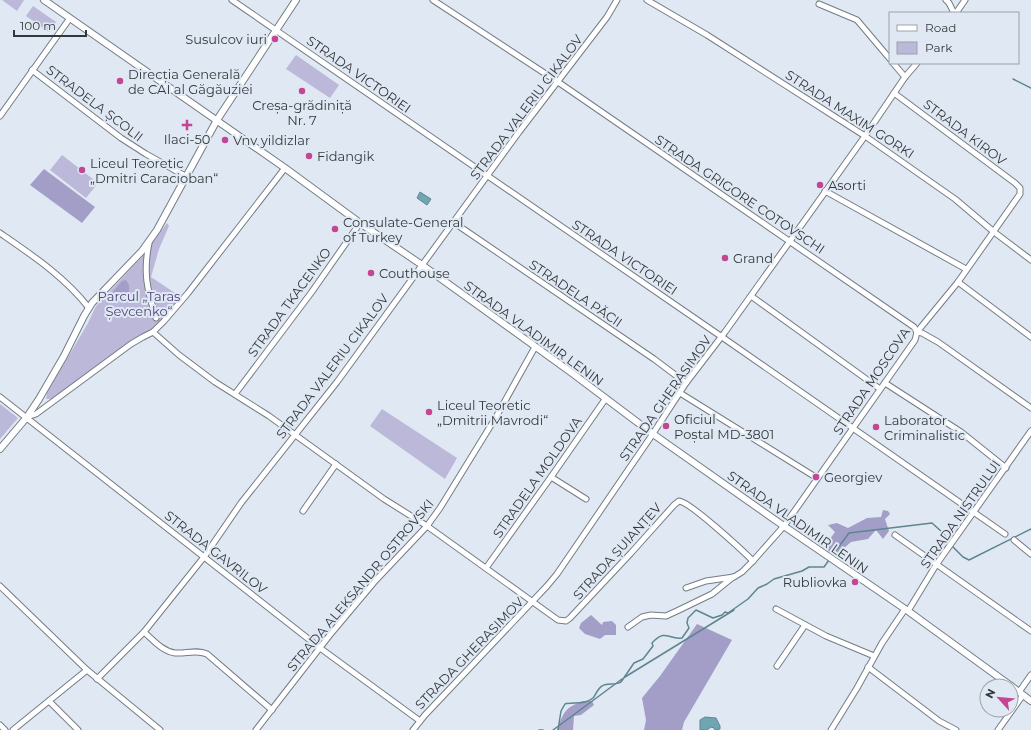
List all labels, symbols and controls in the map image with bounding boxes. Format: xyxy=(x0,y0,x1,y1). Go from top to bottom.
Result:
scale bar xyxy=(14,12,86,38)
legend xyxy=(889,12,1019,64)
text: 100 m xyxy=(20,18,56,33)
text: Road xyxy=(925,20,956,35)
place label: Susulcov iuri xyxy=(185,31,267,47)
street label: STRADA VALERIU CIKALOV xyxy=(466,31,586,183)
street label: STRADA VICTORIEI xyxy=(304,32,414,116)
marker: Susulcov iuri xyxy=(270,34,280,44)
text: Park xyxy=(925,40,953,55)
street label: STRADELA ȘCOLII xyxy=(42,61,147,146)
place label: Direcția Generală de CAI al Găgăuziei xyxy=(128,66,253,97)
street label: STRADA MAXIM GORKI xyxy=(783,66,917,162)
marker: Direcția Generală de CAI al Găgăuziei xyxy=(115,76,125,86)
marker: Creșa-grădiniță Nr. 7 xyxy=(297,86,307,96)
street label: STRADA KIROV xyxy=(920,96,1010,169)
place label: Creșa-grădiniță Nr. 7 xyxy=(252,97,352,128)
marker: Ilaci-50 xyxy=(182,120,192,130)
place label: Ilaci-50 xyxy=(164,131,210,147)
street label: STRADA GRIGORE COTOVSCHI xyxy=(652,131,828,257)
place label: Vnv yildizlar xyxy=(233,132,310,148)
marker: Vnv yildizlar xyxy=(220,135,230,145)
place label: Fidangik xyxy=(317,148,374,164)
marker: Fidangik xyxy=(304,151,314,161)
place label: Liceul Teoretic „Dmitri Caracioban“ xyxy=(90,155,218,186)
marker: Liceul Teoretic „Dmitri Caracioban“ xyxy=(77,165,87,175)
place label: Asorti xyxy=(828,177,866,193)
marker: Asorti xyxy=(815,180,825,190)
place label: Consulate-General of Turkey xyxy=(343,214,464,245)
street label: STRADA VICTORIEI xyxy=(569,216,681,298)
marker: Consulate-General of Turkey xyxy=(330,224,340,234)
street label: STRADA TKACENKO xyxy=(244,244,334,360)
place label: Grand xyxy=(733,250,773,266)
marker: Grand xyxy=(720,253,730,263)
street label: STRADELA PĂCII xyxy=(526,256,626,330)
place label: Couthouse xyxy=(379,265,450,281)
marker: Couthouse xyxy=(366,268,376,278)
street label: STRADA VLADIMIR LENIN xyxy=(461,277,607,389)
park label: Parcul „Taras Șevcenko“ xyxy=(98,288,180,321)
street label: STRADA VALERIU CIKALOV xyxy=(272,290,392,442)
street label: STRADA MOSCOVA xyxy=(829,324,913,438)
street label: STRADA GHERASIMOV xyxy=(616,331,715,464)
place label: Liceul Teoretic „Dmitrii Mavrodi“ xyxy=(437,397,548,428)
marker: Liceul Teoretic „Dmitrii Mavrodi“ xyxy=(424,407,434,417)
place label: Oficiul Poștal MD-3801 xyxy=(674,411,774,444)
place label: Laborator Criminalistic xyxy=(884,412,965,443)
street label: STRADELA MOLDOVA xyxy=(489,413,585,541)
marker: Oficiul Poștal MD-3801 xyxy=(661,421,671,431)
marker: Laborator Criminalistic xyxy=(871,422,881,432)
street label: STRADA NISTRULUI xyxy=(917,457,1003,571)
street label: STRADA VLADIMIR LENIN xyxy=(724,467,872,577)
place label: Georgiev xyxy=(824,469,883,485)
marker: Georgiev xyxy=(811,472,821,482)
street label: STRADA ALEKSANDR OSTROVSKI xyxy=(283,496,437,674)
street label: STRADA ȘUIANȚEV xyxy=(569,499,667,604)
street label: STRADA GAVRILOV xyxy=(162,507,271,598)
place label: Rubliovka xyxy=(783,574,847,590)
marker: Rubliovka xyxy=(850,577,860,587)
street label: STRADA GHERASIMOV xyxy=(411,593,527,712)
north arrow xyxy=(979,678,1019,718)
text: N xyxy=(982,686,998,701)

